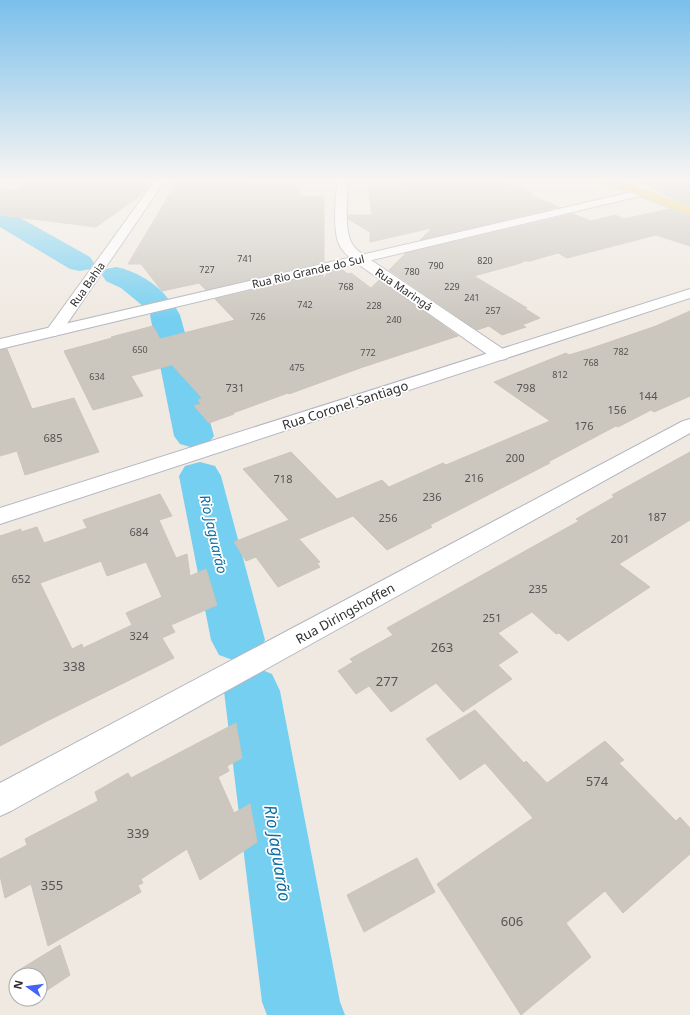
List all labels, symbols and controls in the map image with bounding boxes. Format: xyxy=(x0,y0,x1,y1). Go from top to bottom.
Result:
street label: Rua Rio Grande do Sul xyxy=(250,251,366,291)
house number: 741 xyxy=(237,252,253,265)
house number: 820 xyxy=(477,254,493,267)
street label: Rua Bahia xyxy=(66,258,108,310)
house number: 790 xyxy=(428,259,444,272)
house number: 727 xyxy=(199,263,215,276)
street label: Rua Maringá xyxy=(372,264,436,314)
house number: 780 xyxy=(404,265,420,278)
house number: 768 xyxy=(338,280,354,293)
house number: 229 xyxy=(444,280,460,293)
house number: 241 xyxy=(464,291,480,304)
house number: 742 xyxy=(297,298,313,311)
house number: 228 xyxy=(366,299,382,312)
house number: 257 xyxy=(485,304,501,317)
house number: 726 xyxy=(250,310,266,323)
house number: 240 xyxy=(386,313,402,326)
house number: 650 xyxy=(132,343,148,356)
house number: 782 xyxy=(613,345,629,358)
house number: 772 xyxy=(360,346,376,359)
house number: 768 xyxy=(583,356,599,369)
house number: 475 xyxy=(289,361,305,374)
house number: 812 xyxy=(552,368,568,381)
house number: 634 xyxy=(89,370,105,383)
street label: Rua Coronel Santiago xyxy=(280,376,410,434)
house number: 731 xyxy=(226,380,244,395)
house number: 798 xyxy=(517,380,535,395)
house number: 144 xyxy=(639,388,658,403)
house number: 156 xyxy=(608,402,626,417)
house number: 176 xyxy=(575,418,593,433)
house number: 685 xyxy=(44,430,62,445)
house number: 200 xyxy=(506,450,524,465)
house number: 216 xyxy=(465,470,483,485)
house number: 718 xyxy=(274,471,292,486)
house number: 236 xyxy=(423,489,441,504)
water label: Rio Jaguarão xyxy=(196,493,232,575)
house number: 187 xyxy=(648,509,666,524)
house number: 256 xyxy=(379,510,397,525)
house number: 684 xyxy=(130,524,149,539)
house number: 201 xyxy=(611,531,629,546)
house number: 652 xyxy=(12,571,30,586)
street label: Rua Diringshoffen xyxy=(292,578,398,648)
house number: 235 xyxy=(529,581,547,596)
house number: 251 xyxy=(483,610,501,625)
house number: 324 xyxy=(130,628,149,643)
house number: 263 xyxy=(431,638,453,656)
house number: 338 xyxy=(63,657,85,675)
house number: 277 xyxy=(376,672,398,690)
house number: 574 xyxy=(586,772,609,790)
water label: Rio Jaguarão xyxy=(259,803,297,903)
house number: 339 xyxy=(127,824,149,842)
house number: 355 xyxy=(41,876,63,894)
house number: 606 xyxy=(501,912,523,930)
north arrow xyxy=(8,967,48,1007)
text: N xyxy=(9,978,26,991)

